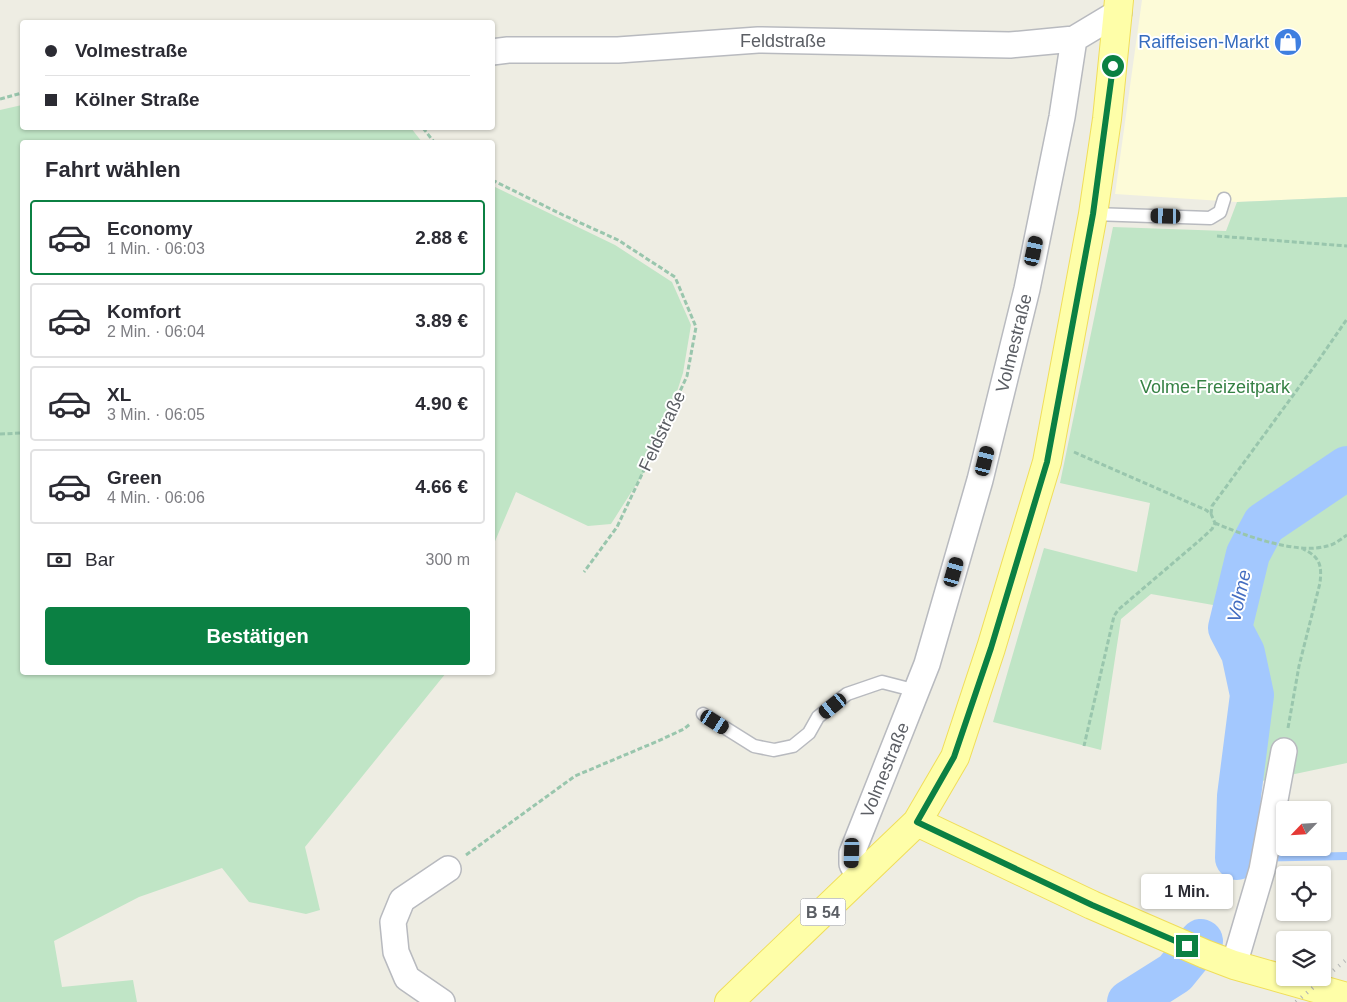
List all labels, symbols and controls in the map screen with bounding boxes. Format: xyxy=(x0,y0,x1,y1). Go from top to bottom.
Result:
shop icon: Raiffeisen-Markt xyxy=(1273,27,1303,57)
street label: Feldstraße xyxy=(740,31,826,51)
place label: Raiffeisen-Markt xyxy=(1138,32,1269,52)
text: Volmestraße xyxy=(75,40,188,61)
route start xyxy=(1102,55,1124,77)
text: Kölner Straße xyxy=(75,89,200,110)
text: Fahrt wählen xyxy=(45,157,181,182)
car xyxy=(1150,208,1181,224)
icon: car xyxy=(47,215,92,260)
text: Economy xyxy=(107,218,193,239)
text: 2.88 € xyxy=(415,227,468,248)
car xyxy=(1023,235,1044,267)
text: 1 Min. · 06:03 xyxy=(107,240,205,257)
street label: Volmestraße xyxy=(992,292,1036,394)
icon: car xyxy=(47,298,92,343)
text: Komfort xyxy=(107,301,181,322)
text: 3.89 € xyxy=(415,310,468,331)
text: 2 Min. · 06:04 xyxy=(107,323,205,340)
park label: Volme-Freizeitpark xyxy=(1140,377,1291,397)
icon: car xyxy=(47,381,92,426)
text: XL xyxy=(107,384,131,405)
street label: Feldstraße xyxy=(635,388,689,474)
text: 4.90 € xyxy=(415,393,468,414)
text: 3 Min. · 06:05 xyxy=(107,406,205,423)
car xyxy=(974,445,995,477)
icon: car xyxy=(47,464,92,509)
text: Green xyxy=(107,467,162,488)
text: 4.66 € xyxy=(415,476,468,497)
text: 4 Min. · 06:06 xyxy=(107,489,205,506)
icon: cash xyxy=(45,546,73,574)
text: Bar xyxy=(85,549,115,570)
text: 300 m xyxy=(426,551,470,568)
car xyxy=(942,556,965,588)
water label: Volme xyxy=(1223,568,1255,624)
button: Bestätigen xyxy=(45,607,470,665)
car xyxy=(816,691,849,721)
car xyxy=(698,708,731,736)
street label: Volmestraße xyxy=(857,719,913,821)
north arrow xyxy=(1276,801,1331,856)
map controls xyxy=(1276,801,1331,986)
car xyxy=(843,838,860,868)
button: locate xyxy=(1276,866,1331,921)
callout: 1 Min. xyxy=(1141,874,1233,908)
text: 1 Min. xyxy=(1164,883,1210,900)
road number: B 54 xyxy=(800,899,846,926)
button: layers xyxy=(1276,931,1331,986)
route end xyxy=(1176,935,1198,957)

